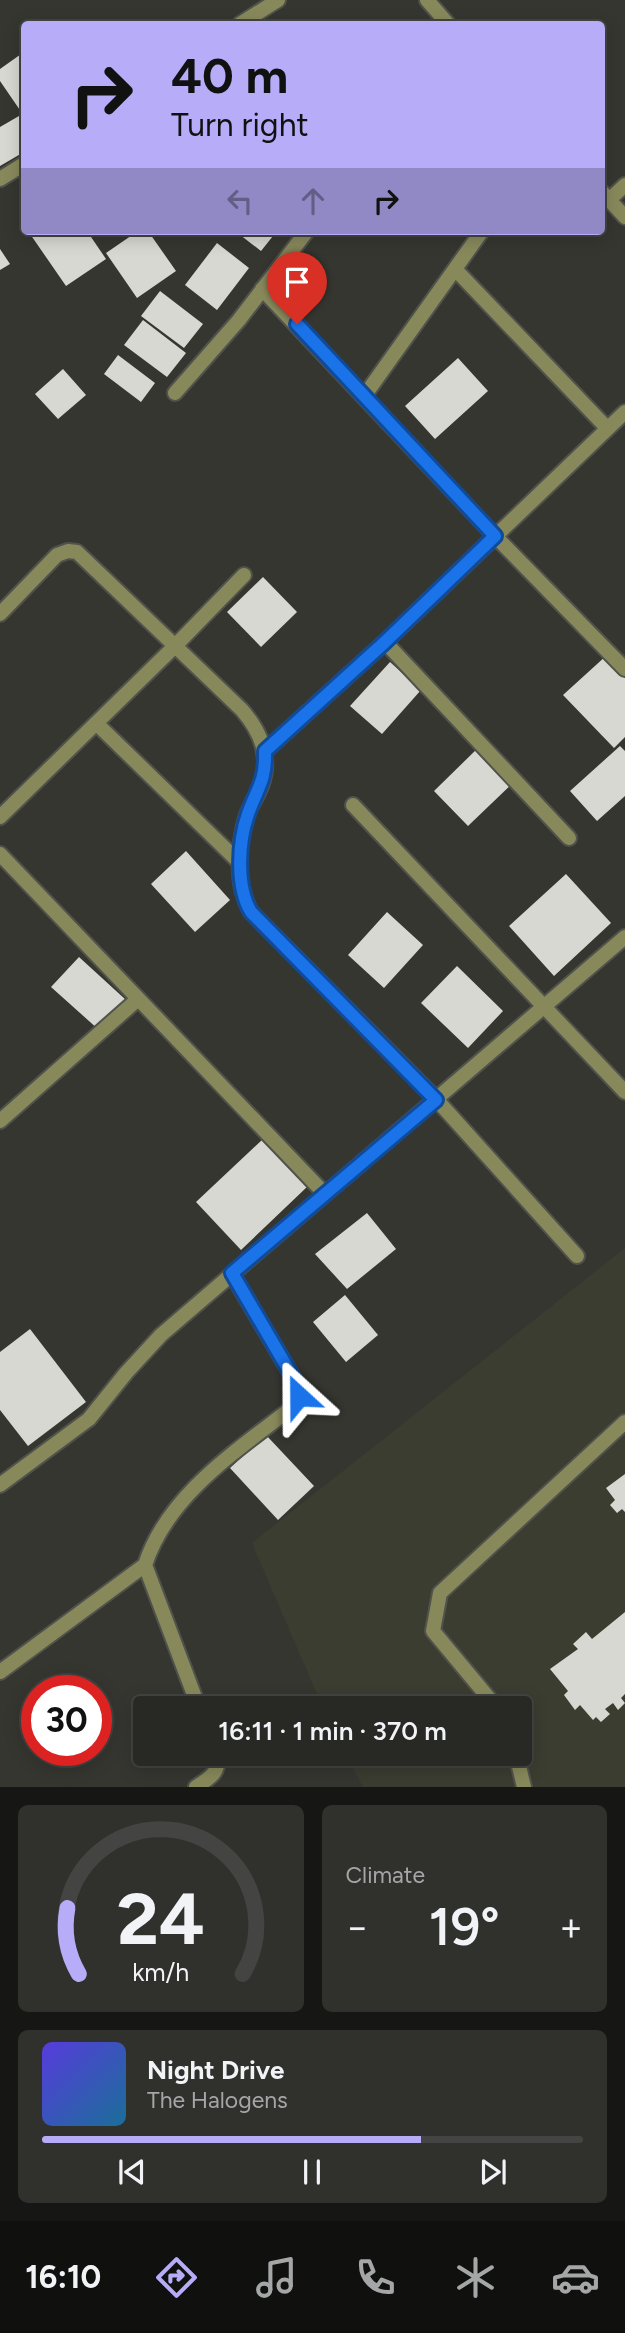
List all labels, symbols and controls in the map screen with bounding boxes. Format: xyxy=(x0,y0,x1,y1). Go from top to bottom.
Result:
text: 40 m xyxy=(171,46,288,105)
icon: right xyxy=(56,49,147,140)
text: Turn right xyxy=(171,106,309,144)
icon: left xyxy=(221,182,259,220)
icon: ahead xyxy=(294,182,332,220)
icon: right xyxy=(367,182,405,220)
pin xyxy=(267,252,327,324)
icon: arrive xyxy=(278,263,316,301)
position arrow xyxy=(262,1359,336,1433)
speed limit sign: 30 xyxy=(21,1675,112,1766)
text: 16:11 · 1 min · 370 m xyxy=(218,1715,447,1747)
text: Climate xyxy=(346,1861,425,1889)
text: 24 xyxy=(117,1876,205,1963)
text: 19° xyxy=(429,1896,500,1958)
text: − xyxy=(346,1904,369,1950)
text: + xyxy=(559,1904,583,1950)
text: km/h xyxy=(132,1957,189,1987)
text: Night Drive xyxy=(147,2054,284,2086)
text: The Halogens xyxy=(147,2086,288,2114)
icon: previous xyxy=(113,2153,151,2191)
icon: pause xyxy=(293,2153,331,2191)
icon: next xyxy=(474,2153,512,2191)
icon: directions xyxy=(152,2253,201,2302)
icon: music xyxy=(252,2253,301,2302)
icon: phone xyxy=(351,2253,400,2302)
icon: climate xyxy=(451,2253,500,2302)
icon: car xyxy=(551,2253,600,2302)
text: 16:10 xyxy=(25,2258,101,2296)

